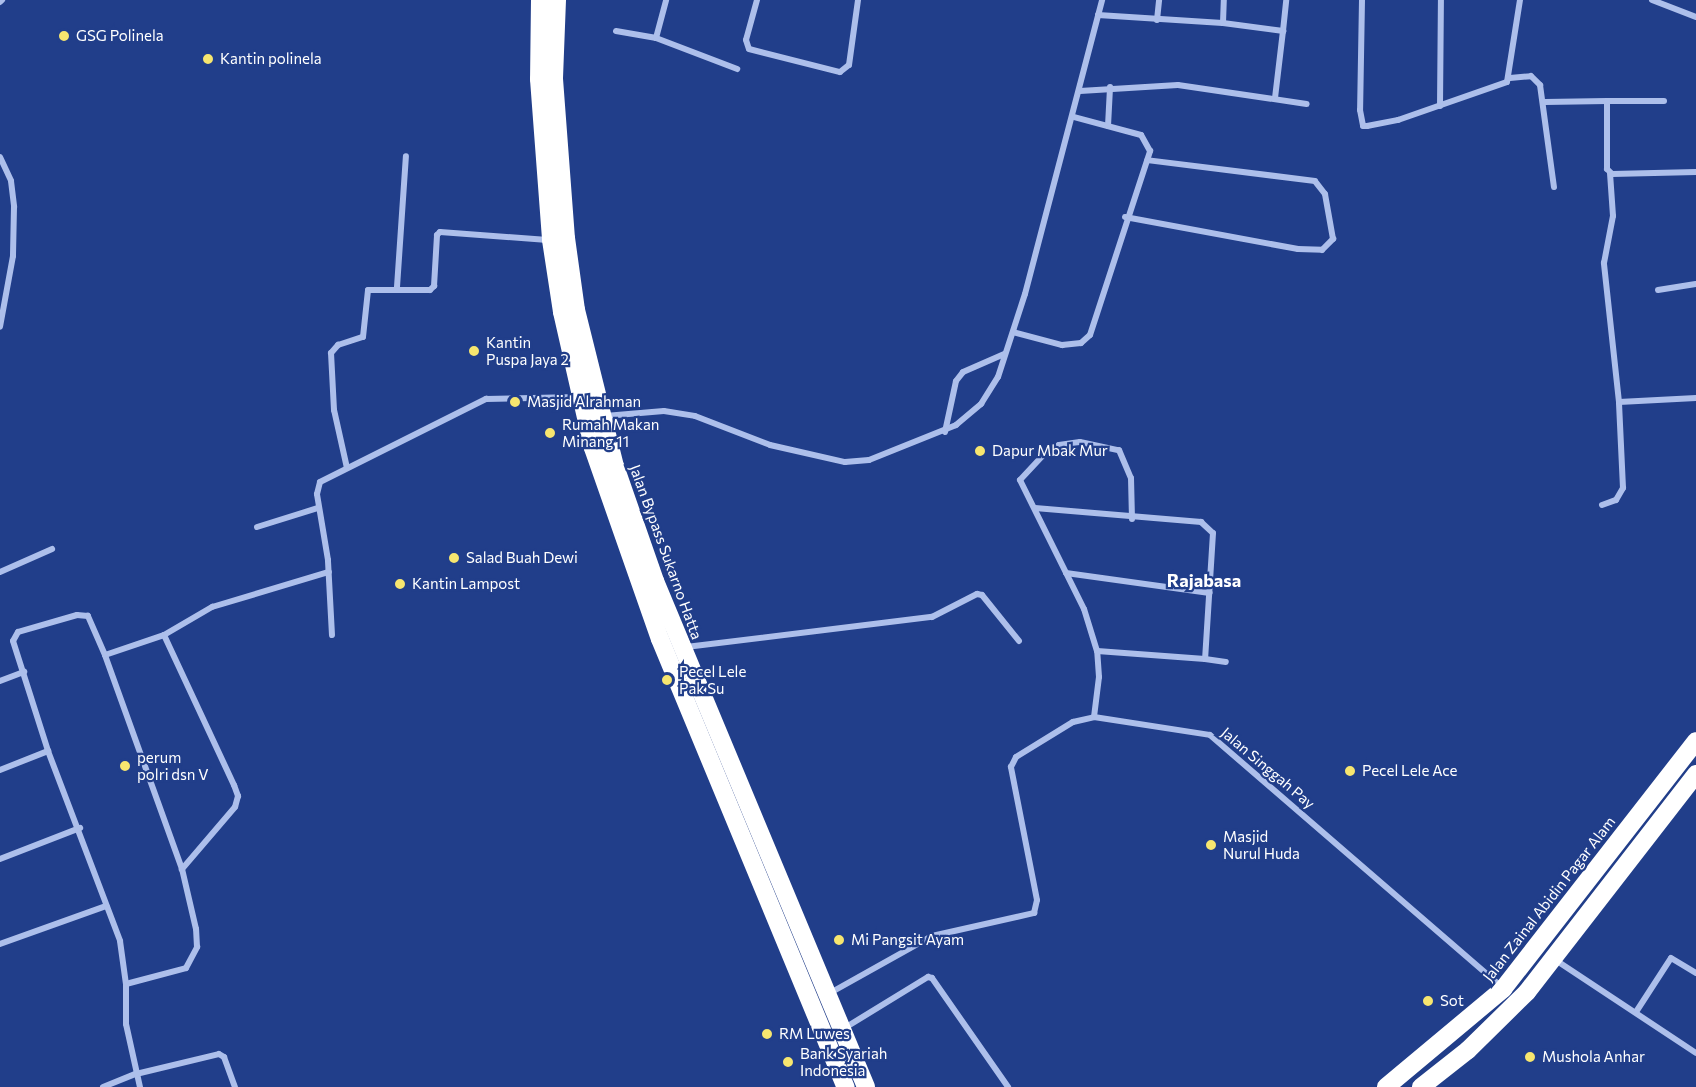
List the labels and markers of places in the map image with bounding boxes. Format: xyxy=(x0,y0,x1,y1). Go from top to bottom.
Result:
place label: GSG Polinela xyxy=(76,27,164,45)
marker: GSG Polinela xyxy=(57,29,71,43)
place label: Kantin polinela xyxy=(220,50,322,68)
marker: Kantin polinela xyxy=(201,52,215,66)
place label: Kantin Puspa Jaya 2 xyxy=(486,333,569,368)
marker: Kantin Puspa Jaya 2 xyxy=(467,344,481,358)
place label: Masjid Alrahman xyxy=(527,393,641,411)
marker: Masjid Alrahman xyxy=(508,395,522,409)
place label: Rumah Makan Minang 11 xyxy=(562,415,659,450)
marker: Rumah Makan Minang 11 xyxy=(543,426,557,440)
place label: Dapur Mbak Mur xyxy=(992,442,1108,460)
marker: Dapur Mbak Mur xyxy=(973,444,987,458)
place label: Salad Buah Dewi xyxy=(466,549,578,567)
marker: Salad Buah Dewi xyxy=(447,551,461,565)
place label: Kantin Lampost xyxy=(412,575,520,593)
marker: Kantin Lampost xyxy=(393,577,407,591)
place label: Pecel Lele Pak Su xyxy=(679,662,746,697)
marker: Pecel Lele Pak Su xyxy=(660,673,674,687)
place label: perum polri dsn V xyxy=(137,748,209,783)
marker: perum polri dsn V xyxy=(118,759,132,773)
place label: Pecel Lele Ace xyxy=(1362,762,1458,780)
marker: Pecel Lele Ace xyxy=(1343,764,1357,778)
place label: Masjid Nurul Huda xyxy=(1223,827,1300,862)
marker: Masjid Nurul Huda xyxy=(1204,838,1218,852)
place label: Mi Pangsit Ayam xyxy=(851,931,964,949)
marker: Mi Pangsit Ayam xyxy=(832,933,846,947)
place label: Sot xyxy=(1440,992,1464,1010)
marker: Sot xyxy=(1421,994,1435,1008)
place label: RM Luwes xyxy=(779,1025,850,1043)
marker: RM Luwes xyxy=(760,1027,774,1041)
place label: Bank Syariah Indonesia xyxy=(800,1044,887,1079)
place label: Mushola Anhar xyxy=(1542,1048,1645,1066)
marker: Mushola Anhar xyxy=(1523,1050,1537,1064)
marker: Bank Syariah Indonesia xyxy=(781,1055,795,1069)

